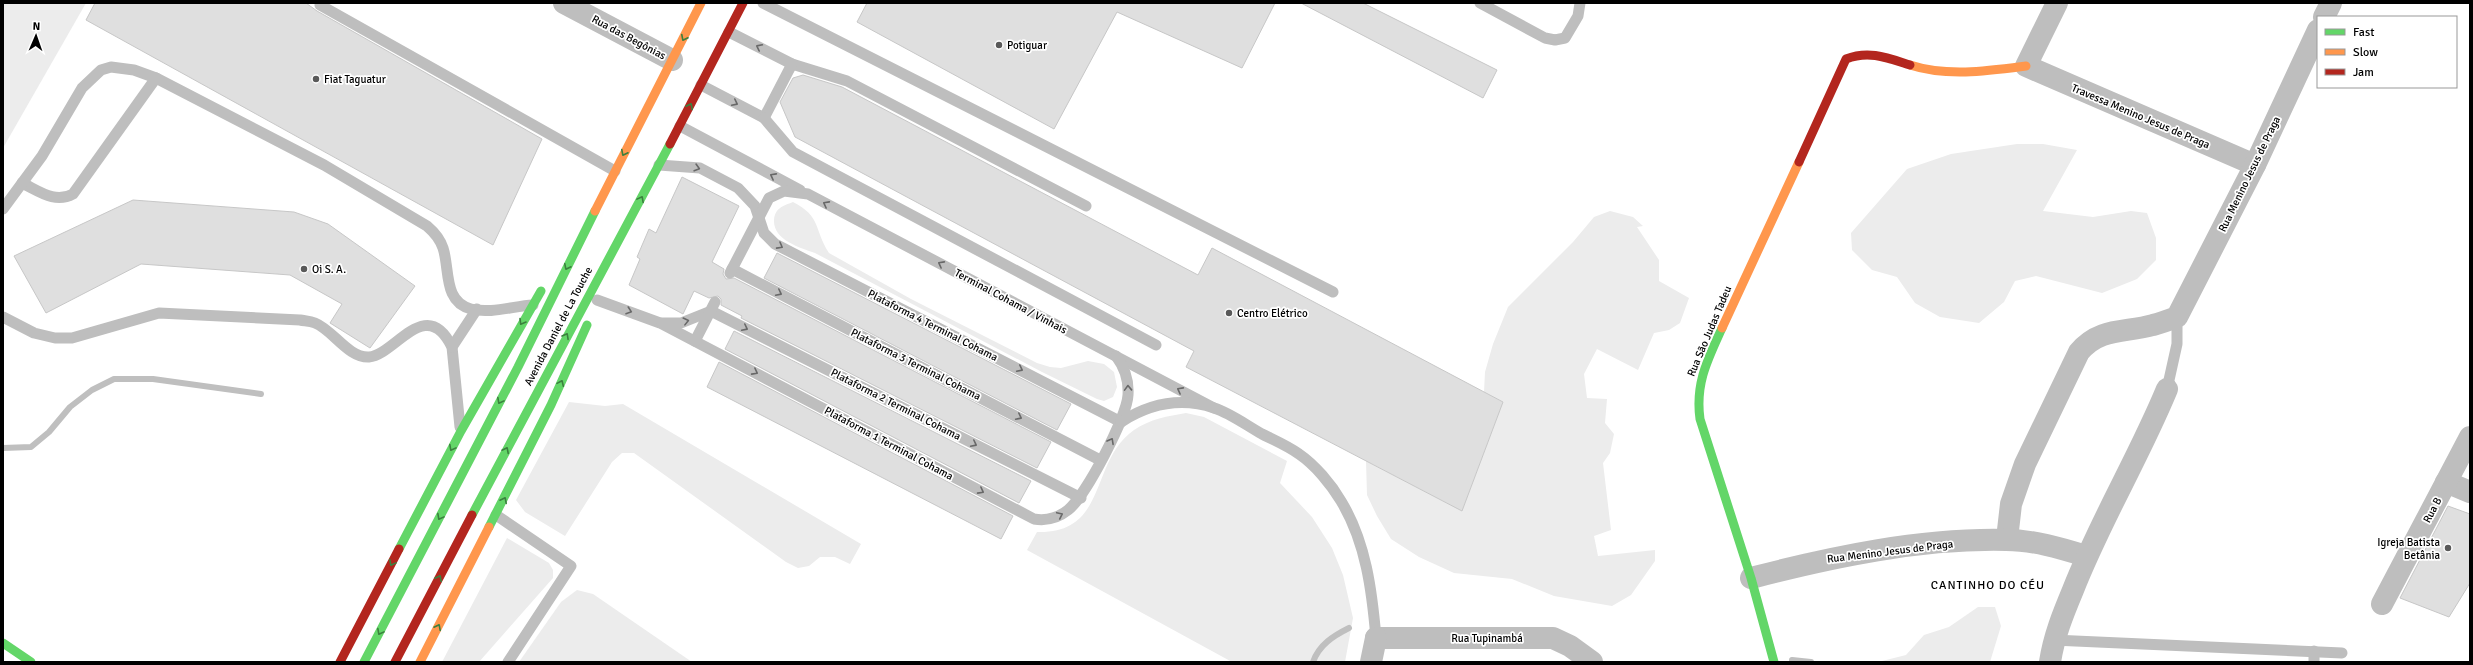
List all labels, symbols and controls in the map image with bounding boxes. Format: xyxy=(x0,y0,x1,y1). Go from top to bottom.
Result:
street label: Rua das Begônias xyxy=(589,12,668,63)
north arrow xyxy=(16,16,56,56)
legend xyxy=(2317,16,2457,88)
text: N xyxy=(32,20,40,33)
text: Fast xyxy=(2353,25,2374,40)
one-way arrow xyxy=(681,33,688,41)
place label: Potiguar xyxy=(1007,39,1047,52)
marker: Potiguar xyxy=(994,40,1004,50)
one-way arrow xyxy=(756,45,763,52)
text: Slow xyxy=(2353,45,2378,60)
text: Jam xyxy=(2353,65,2374,80)
place label: Fiat Taguatur xyxy=(324,73,386,86)
marker: Fiat Taguatur xyxy=(311,74,321,84)
street label: Travessa Menino Jesus de Praga xyxy=(2070,81,2212,152)
one-way arrow xyxy=(731,98,739,106)
one-way arrow xyxy=(685,102,693,110)
street label: Rua Menino Jesus de Praga xyxy=(2216,114,2283,234)
one-way arrow xyxy=(621,149,629,156)
one-way arrow xyxy=(694,163,701,172)
one-way arrow xyxy=(770,173,777,180)
one-way arrow xyxy=(636,195,643,203)
one-way arrow xyxy=(823,201,830,208)
one-way arrow xyxy=(776,241,783,249)
one-way arrow xyxy=(938,261,945,269)
place label: Oi S. A. xyxy=(312,263,346,276)
one-way arrow xyxy=(564,263,572,270)
marker: Oi S. A. xyxy=(299,264,309,274)
street label: Avenida Daniel de La Touche xyxy=(522,265,595,388)
street label: Terminal Cohama / Vinhais xyxy=(952,266,1069,337)
street label: Rua São Judas Tadeu xyxy=(1684,284,1734,378)
street label: Plataforma 4 Terminal Cohama xyxy=(866,287,1000,364)
one-way arrow xyxy=(774,289,782,296)
one-way arrow xyxy=(625,306,632,314)
place label: Centro Elétrico xyxy=(1237,307,1308,320)
marker: Centro Elétrico xyxy=(1224,308,1234,318)
one-way arrow xyxy=(683,317,690,326)
one-way arrow xyxy=(520,318,527,325)
one-way arrow xyxy=(741,323,749,331)
street label: Plataforma 3 Terminal Cohama xyxy=(849,326,983,403)
one-way arrow xyxy=(561,333,568,341)
one-way arrow xyxy=(1015,365,1023,372)
street label: Plataforma 2 Terminal Cohama xyxy=(829,366,963,443)
one-way arrow xyxy=(750,368,758,375)
one-way arrow xyxy=(556,379,564,387)
one-way arrow xyxy=(1124,385,1132,391)
one-way arrow xyxy=(1177,387,1184,394)
one-way arrow xyxy=(498,397,505,404)
street label: Plataforma 1 Terminal Cohama xyxy=(822,404,956,483)
one-way arrow xyxy=(1014,413,1022,420)
one-way arrow xyxy=(1106,438,1113,445)
one-way arrow xyxy=(970,439,977,447)
one-way arrow xyxy=(449,443,457,451)
one-way arrow xyxy=(501,447,508,454)
one-way arrow xyxy=(977,487,985,494)
street label: Rua B xyxy=(2420,495,2445,525)
one-way arrow xyxy=(499,496,507,504)
one-way arrow xyxy=(437,512,445,520)
one-way arrow xyxy=(1056,512,1063,520)
place label: Igreja Batista Betânia xyxy=(2377,536,2440,562)
street label: Rua Menino Jesus de Praga xyxy=(1826,537,1954,566)
marker: Igreja Batista Betânia xyxy=(2443,543,2453,553)
one-way arrow xyxy=(389,559,397,566)
one-way arrow xyxy=(434,575,442,582)
district label: CANTINHO DO CÉU xyxy=(1931,578,2045,593)
one-way arrow xyxy=(433,624,440,632)
one-way arrow xyxy=(377,628,385,635)
street label: Rua Tupinambá xyxy=(1451,632,1523,645)

